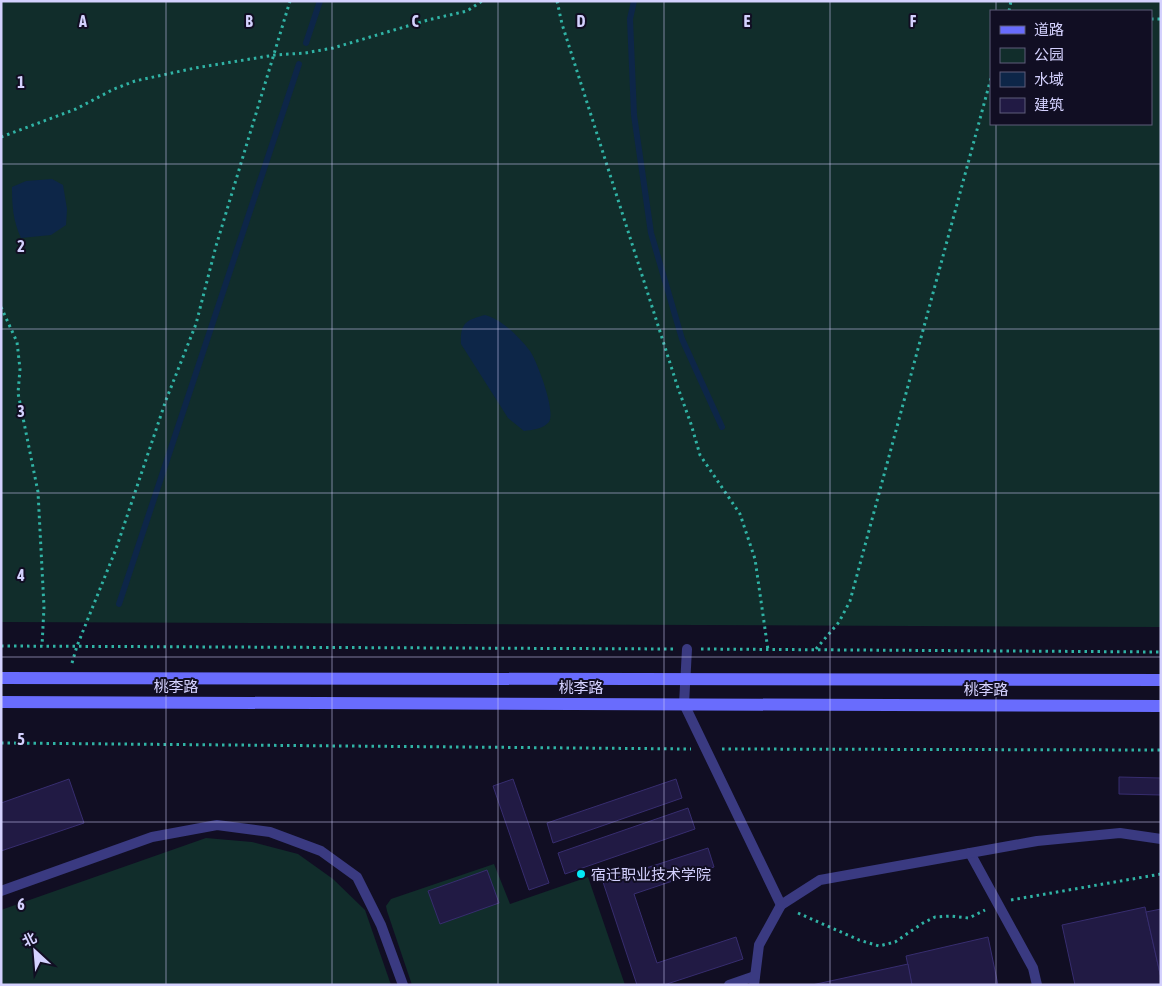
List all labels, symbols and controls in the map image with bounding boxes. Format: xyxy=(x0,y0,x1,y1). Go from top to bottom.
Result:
legend xyxy=(990,10,1152,125)
text: A xyxy=(78,12,87,30)
text: B xyxy=(245,12,253,30)
text: C xyxy=(411,12,419,30)
text: D xyxy=(577,12,586,30)
text: E xyxy=(744,12,751,30)
text: F xyxy=(910,12,917,30)
text: 道路 xyxy=(1034,21,1064,38)
text: 公园 xyxy=(1034,46,1064,63)
text: 水域 xyxy=(1034,71,1064,88)
text: 1 xyxy=(17,73,25,91)
text: 建筑 xyxy=(1034,96,1064,113)
text: 2 xyxy=(17,237,25,255)
text: 3 xyxy=(17,402,25,420)
text: 4 xyxy=(16,566,25,584)
street label: 桃李路 xyxy=(153,678,199,695)
street label: 桃李路 xyxy=(558,679,604,696)
street label: 桃李路 xyxy=(963,681,1009,698)
text: 5 xyxy=(17,730,25,748)
place label: 宿迁职业技术学院 xyxy=(591,866,711,883)
marker: 宿迁职业技术学院 xyxy=(575,868,587,880)
text: 6 xyxy=(17,895,25,913)
north arrow xyxy=(10,926,60,976)
text: 北 xyxy=(20,929,39,950)

